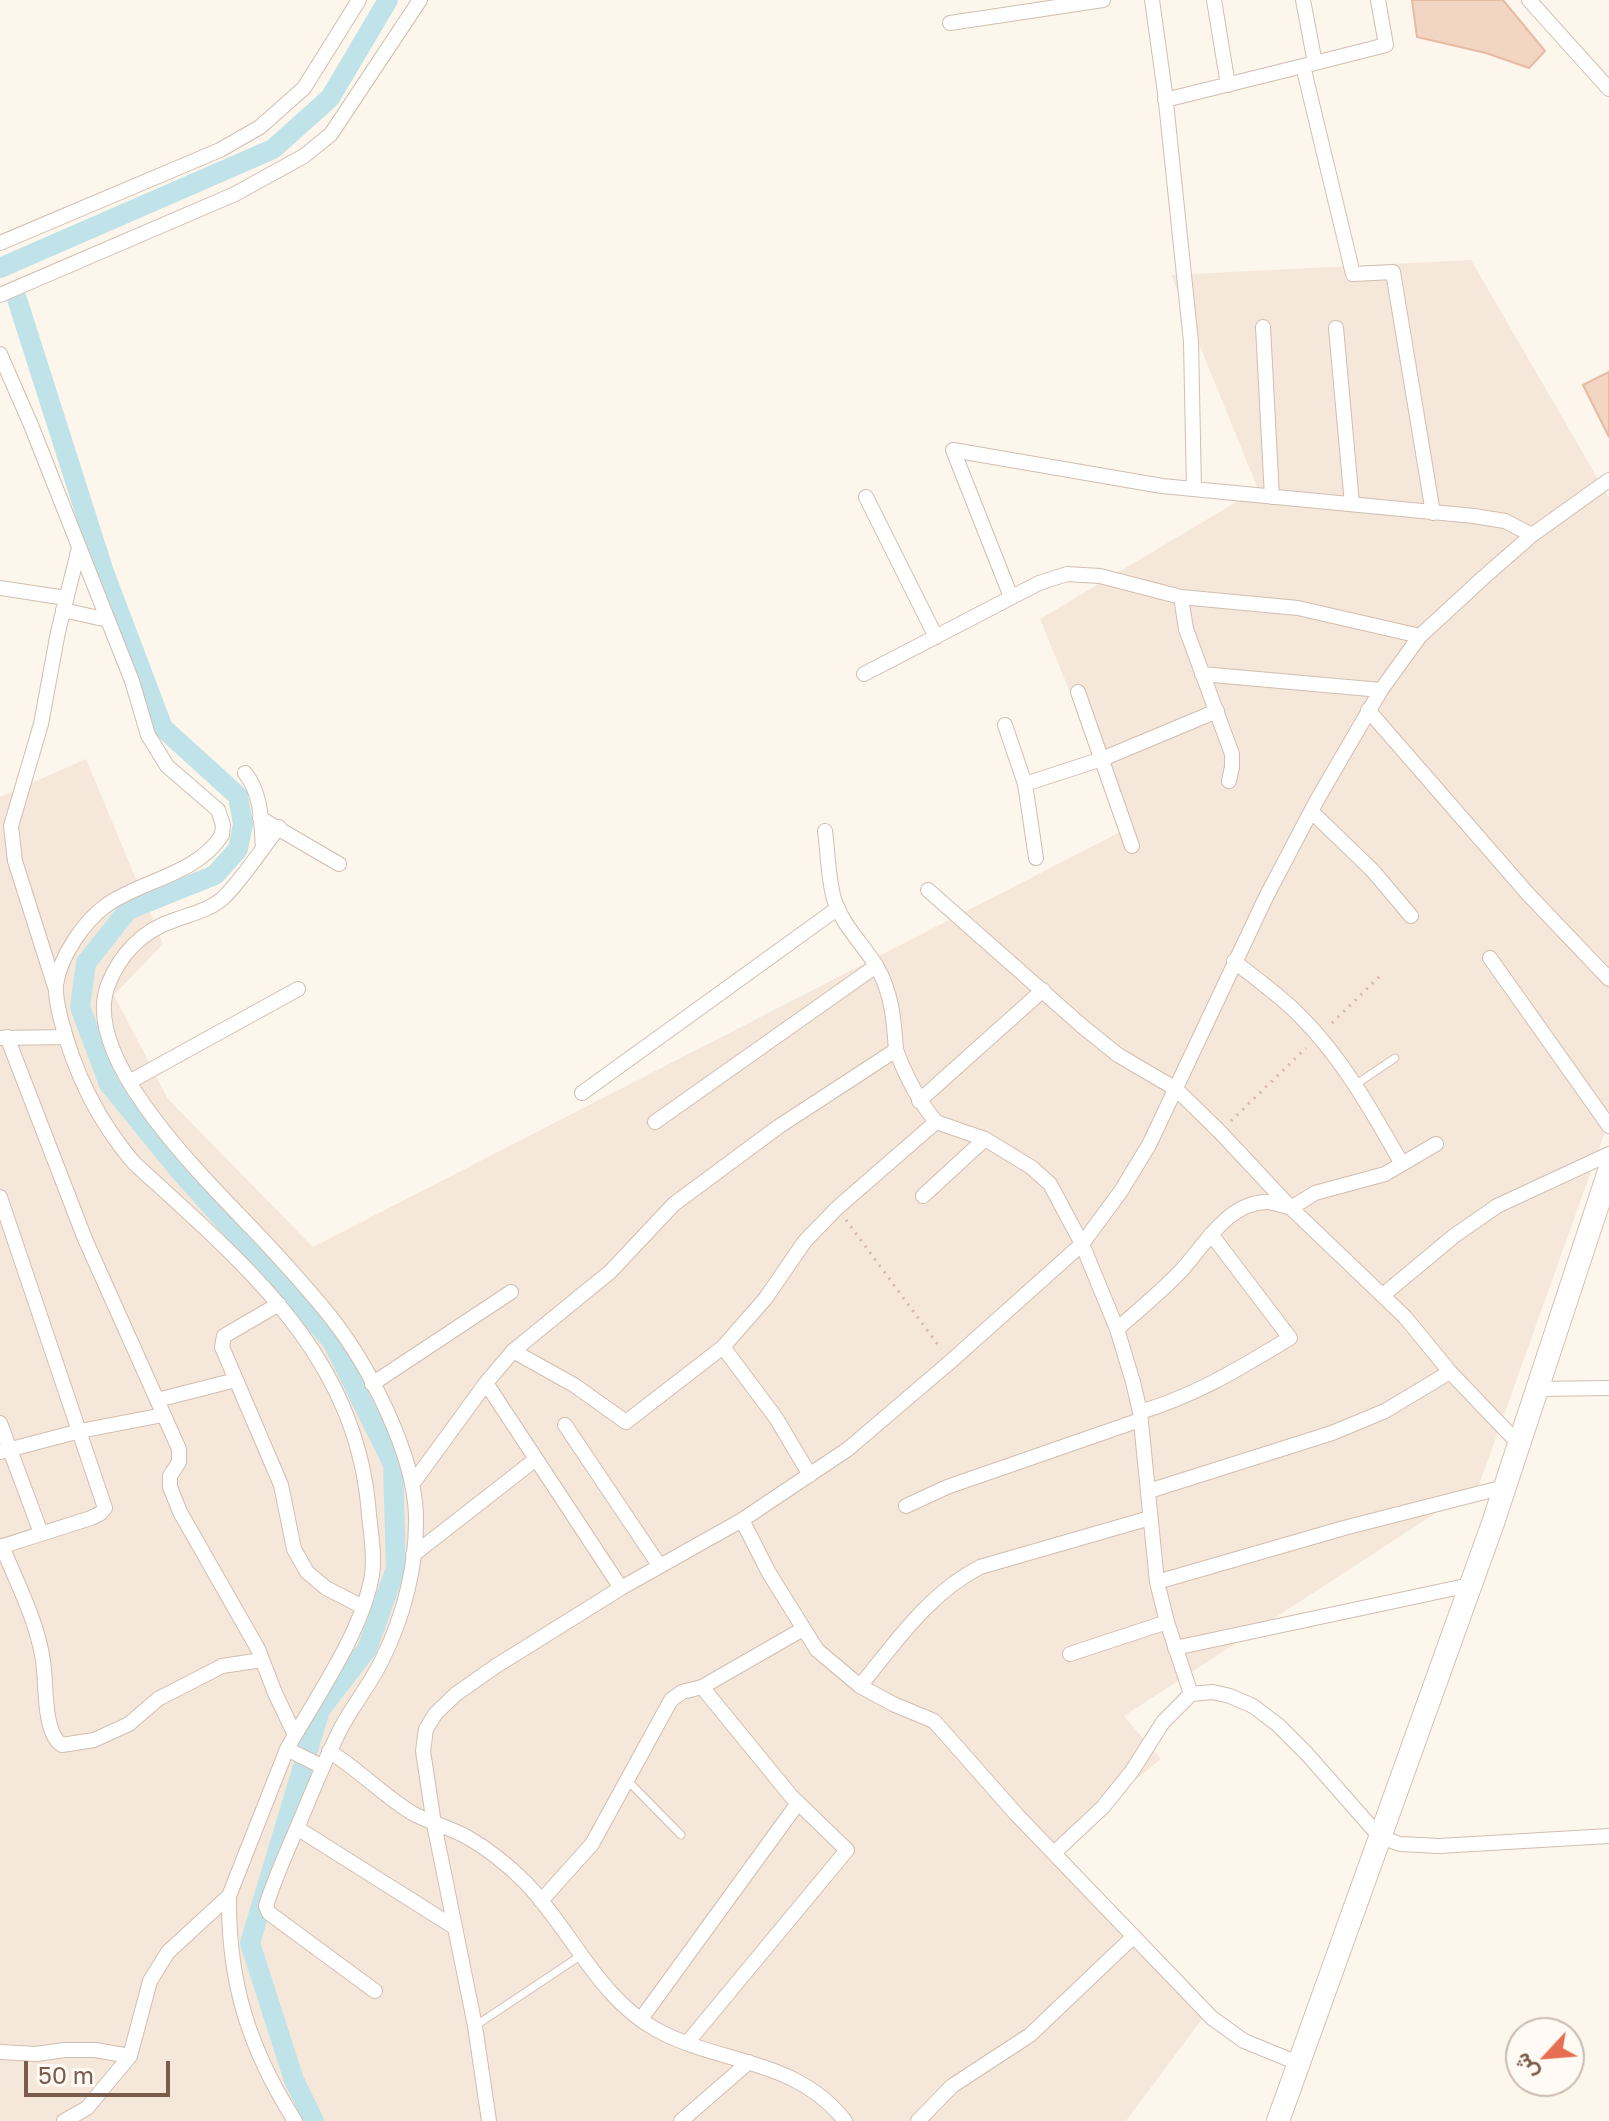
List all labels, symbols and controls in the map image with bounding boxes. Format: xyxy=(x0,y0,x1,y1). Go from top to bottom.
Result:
north arrow xyxy=(1505,2017,1585,2097)
scale bar xyxy=(28,2045,174,2095)
text: ش xyxy=(1507,2049,1543,2085)
text: 50 m xyxy=(38,2060,94,2089)

